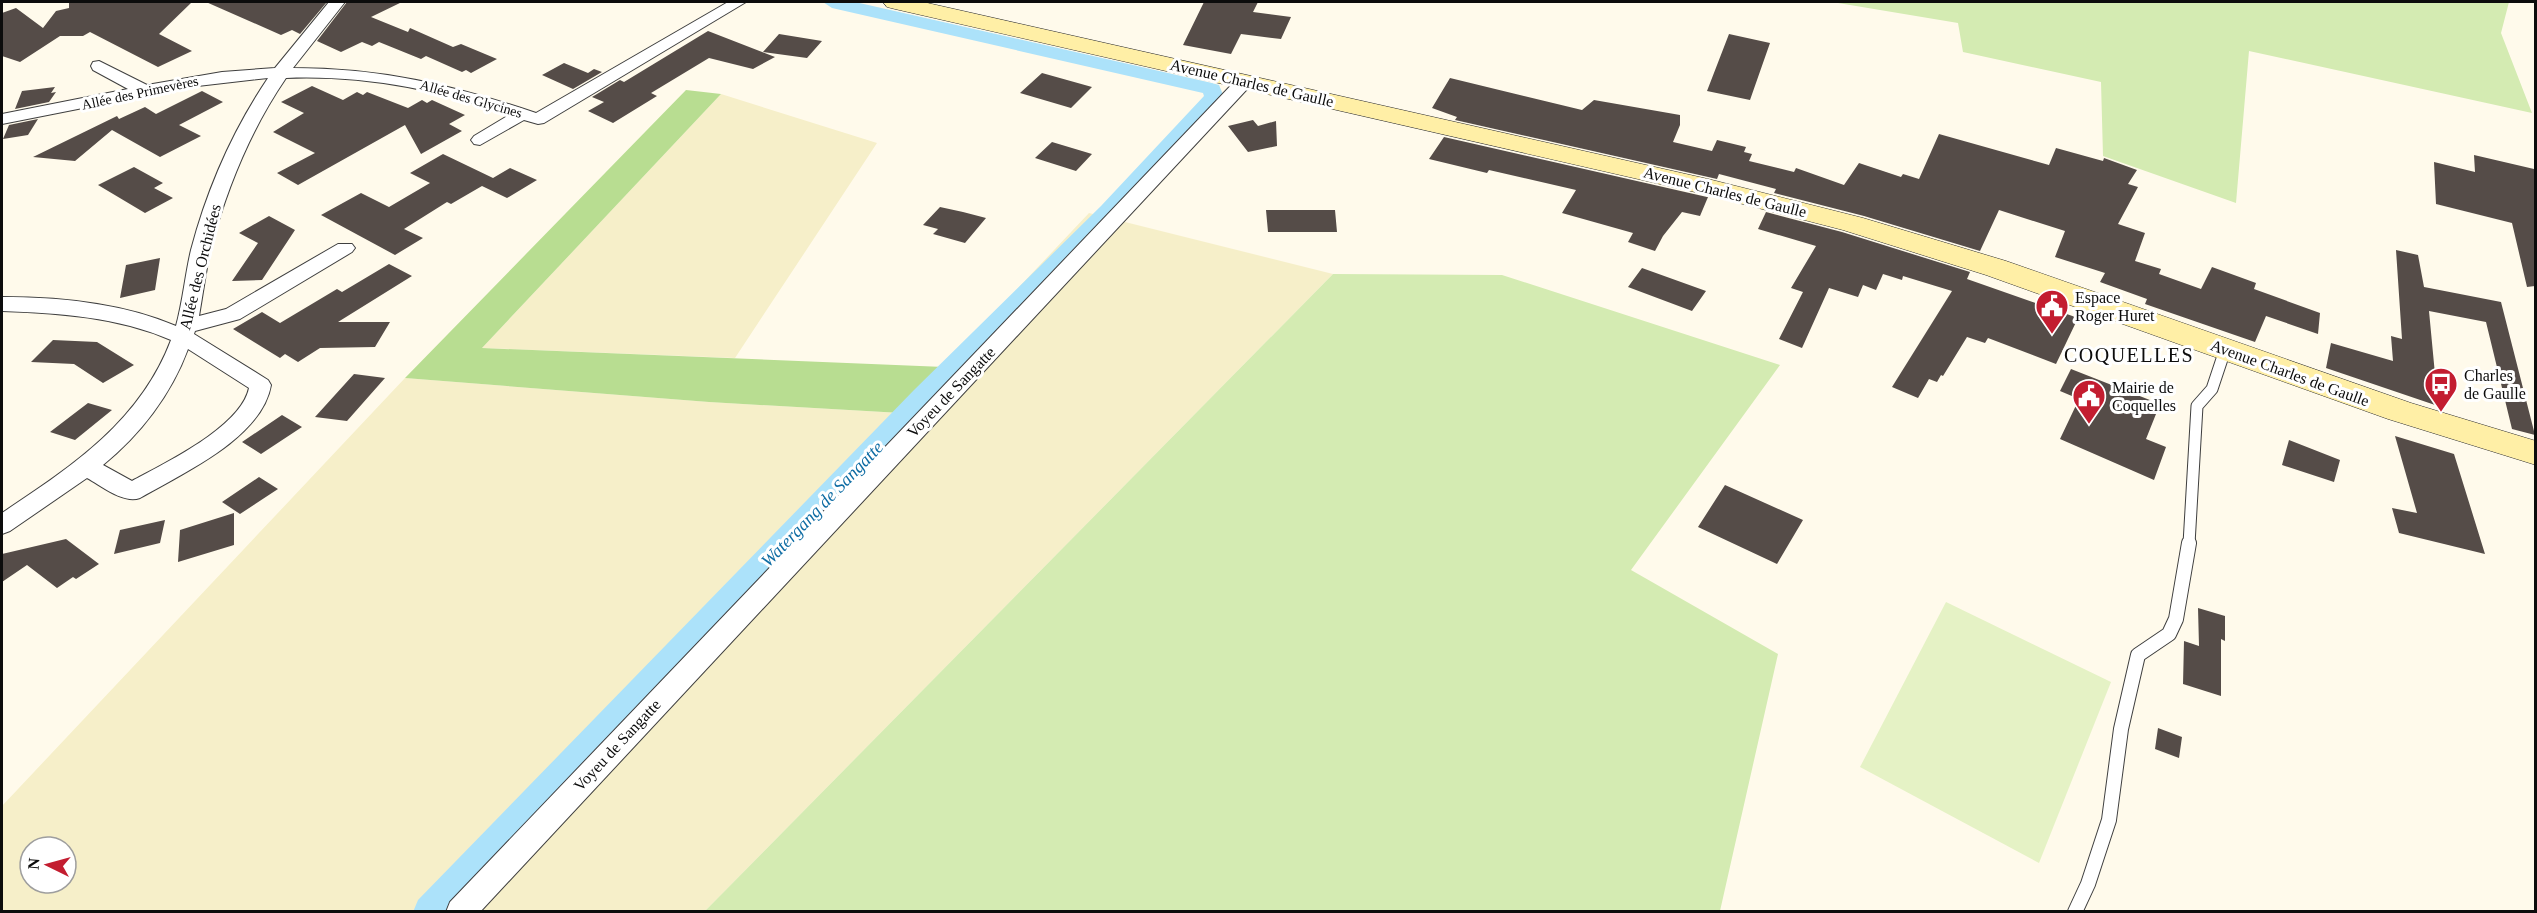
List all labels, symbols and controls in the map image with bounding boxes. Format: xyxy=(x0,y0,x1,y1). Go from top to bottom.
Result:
street label: Avenue Charles de Gaulle xyxy=(1169,56,1335,110)
street label: Allée des Primevères xyxy=(80,73,200,113)
street label: Allée des Glycines xyxy=(418,77,524,121)
street label: Avenue Charles de Gaulle xyxy=(1642,164,1808,220)
street label: Allée des Orchidées xyxy=(176,202,224,332)
public building icon: Espace Roger Huret xyxy=(2034,288,2070,335)
place label: Espace Roger Huret xyxy=(2075,289,2155,325)
street label: Avenue Charles de Gaulle xyxy=(2209,336,2371,410)
street label: Voyeu de Sangatte xyxy=(904,343,999,441)
district label: COQUELLES xyxy=(2064,344,2194,366)
bus stop icon: Charles de Gaulle xyxy=(2423,366,2459,413)
place label: Charles de Gaulle xyxy=(2464,367,2526,402)
public building icon: Mairie de Coquelles xyxy=(2071,378,2107,425)
place label: Mairie de Coquelles xyxy=(2112,379,2176,415)
water label: Watergang de Sangatte xyxy=(757,437,887,571)
street label: Voyeu de Sangatte xyxy=(570,696,664,795)
north arrow xyxy=(18,835,78,895)
text: N xyxy=(25,857,43,870)

